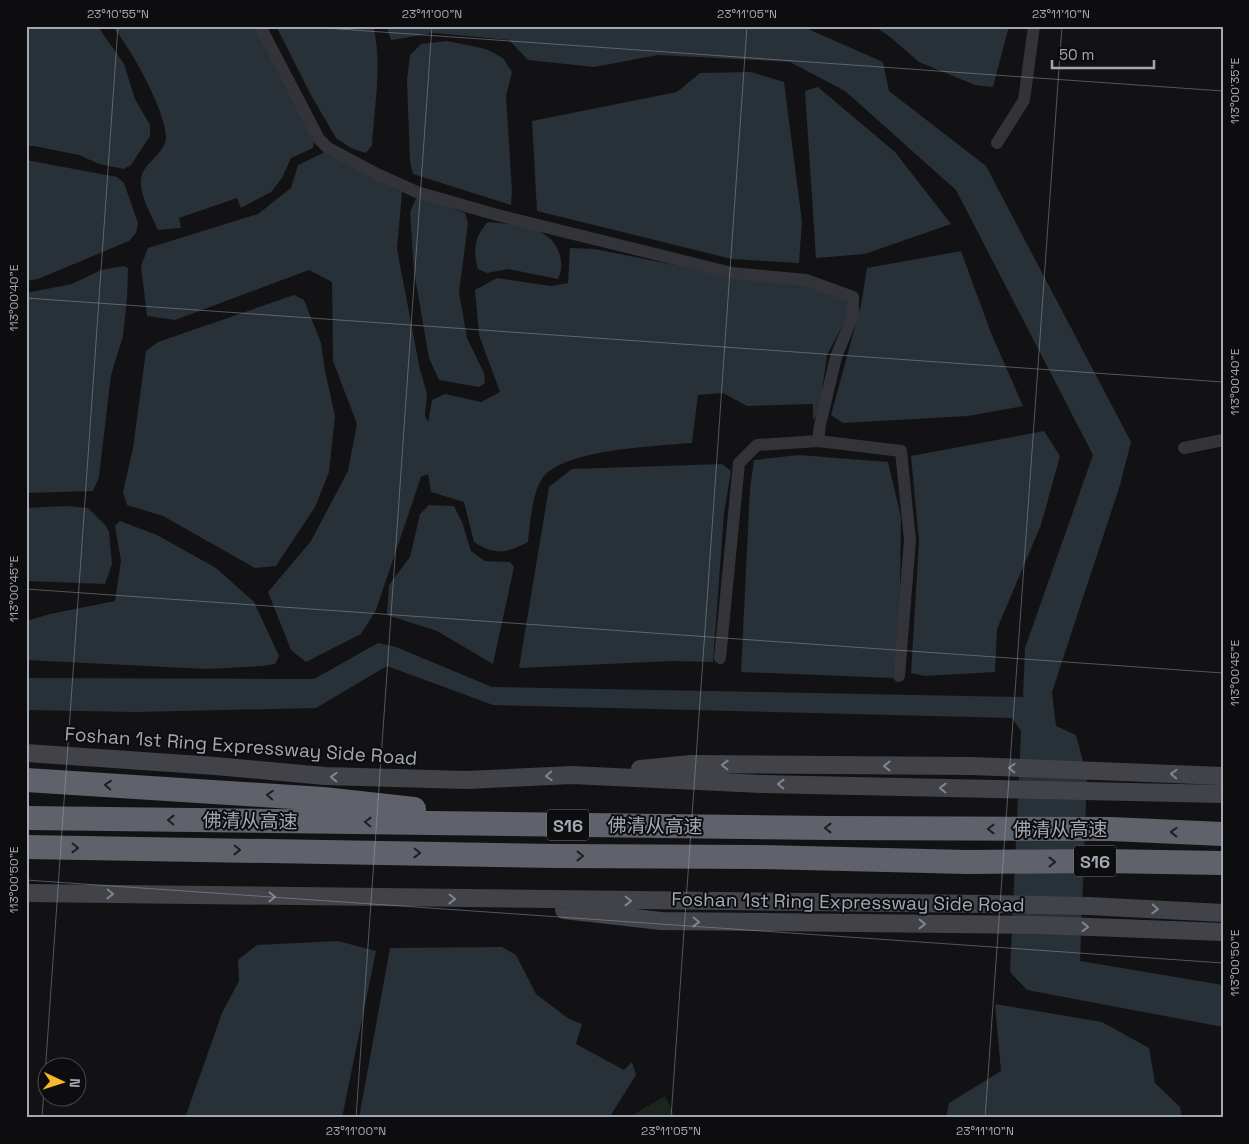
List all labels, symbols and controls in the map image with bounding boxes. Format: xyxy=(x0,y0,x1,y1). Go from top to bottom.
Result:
text: 23°10'55"N xyxy=(87,6,149,22)
text: 23°11'00"N xyxy=(402,6,462,22)
text: 23°11'05"N xyxy=(717,6,777,22)
text: 23°11'10"N xyxy=(1032,6,1090,22)
scale bar xyxy=(1052,38,1154,70)
text: 50 m xyxy=(1059,45,1094,64)
text: 113°00'35"E xyxy=(1227,57,1243,124)
text: 113°00'40"E xyxy=(6,264,22,331)
text: 113°00'40"E xyxy=(1227,348,1243,415)
text: 113°00'45"E xyxy=(6,556,22,622)
text: 113°00'45"E xyxy=(1227,640,1243,706)
street label: Foshan 1st Ring Expressway Side Road xyxy=(64,721,418,771)
one-way arrow xyxy=(720,760,728,770)
one-way arrow xyxy=(883,761,890,771)
one-way arrow xyxy=(1007,762,1015,773)
one-way arrow xyxy=(1170,768,1178,779)
one-way arrow xyxy=(330,771,338,782)
one-way arrow xyxy=(544,771,552,781)
one-way arrow xyxy=(103,779,111,790)
one-way arrow xyxy=(777,779,784,789)
one-way arrow xyxy=(939,783,947,793)
one-way arrow xyxy=(265,790,273,801)
street label: 佛清从高速 xyxy=(202,808,298,834)
road number: S16 xyxy=(547,810,589,840)
street label: 佛清从高速 xyxy=(607,813,703,839)
one-way arrow xyxy=(167,815,174,825)
one-way arrow xyxy=(364,817,372,827)
street label: 佛清从高速 xyxy=(1012,817,1108,842)
one-way arrow xyxy=(824,823,832,833)
one-way arrow xyxy=(987,824,994,834)
one-way arrow xyxy=(1170,826,1178,837)
one-way arrow xyxy=(72,843,79,853)
one-way arrow xyxy=(234,845,242,855)
text: 113°00'50"E xyxy=(6,846,22,914)
road number: S16 xyxy=(1074,846,1116,876)
one-way arrow xyxy=(414,848,422,858)
one-way arrow xyxy=(576,851,584,861)
one-way arrow xyxy=(1048,857,1056,867)
street label: Foshan 1st Ring Expressway Side Road xyxy=(671,886,1025,918)
one-way arrow xyxy=(106,889,114,900)
one-way arrow xyxy=(269,891,277,902)
one-way arrow xyxy=(449,894,457,904)
one-way arrow xyxy=(624,895,632,906)
one-way arrow xyxy=(1151,904,1159,915)
one-way arrow xyxy=(693,917,701,927)
one-way arrow xyxy=(918,919,926,929)
one-way arrow xyxy=(1081,922,1089,932)
text: 113°00'50"E xyxy=(1227,929,1243,997)
north arrow xyxy=(38,1056,88,1106)
text: N xyxy=(66,1078,84,1088)
text: 23°11'00"N xyxy=(326,1123,386,1139)
text: 23°11'05"N xyxy=(641,1123,701,1139)
text: 23°11'10"N xyxy=(956,1123,1014,1139)

